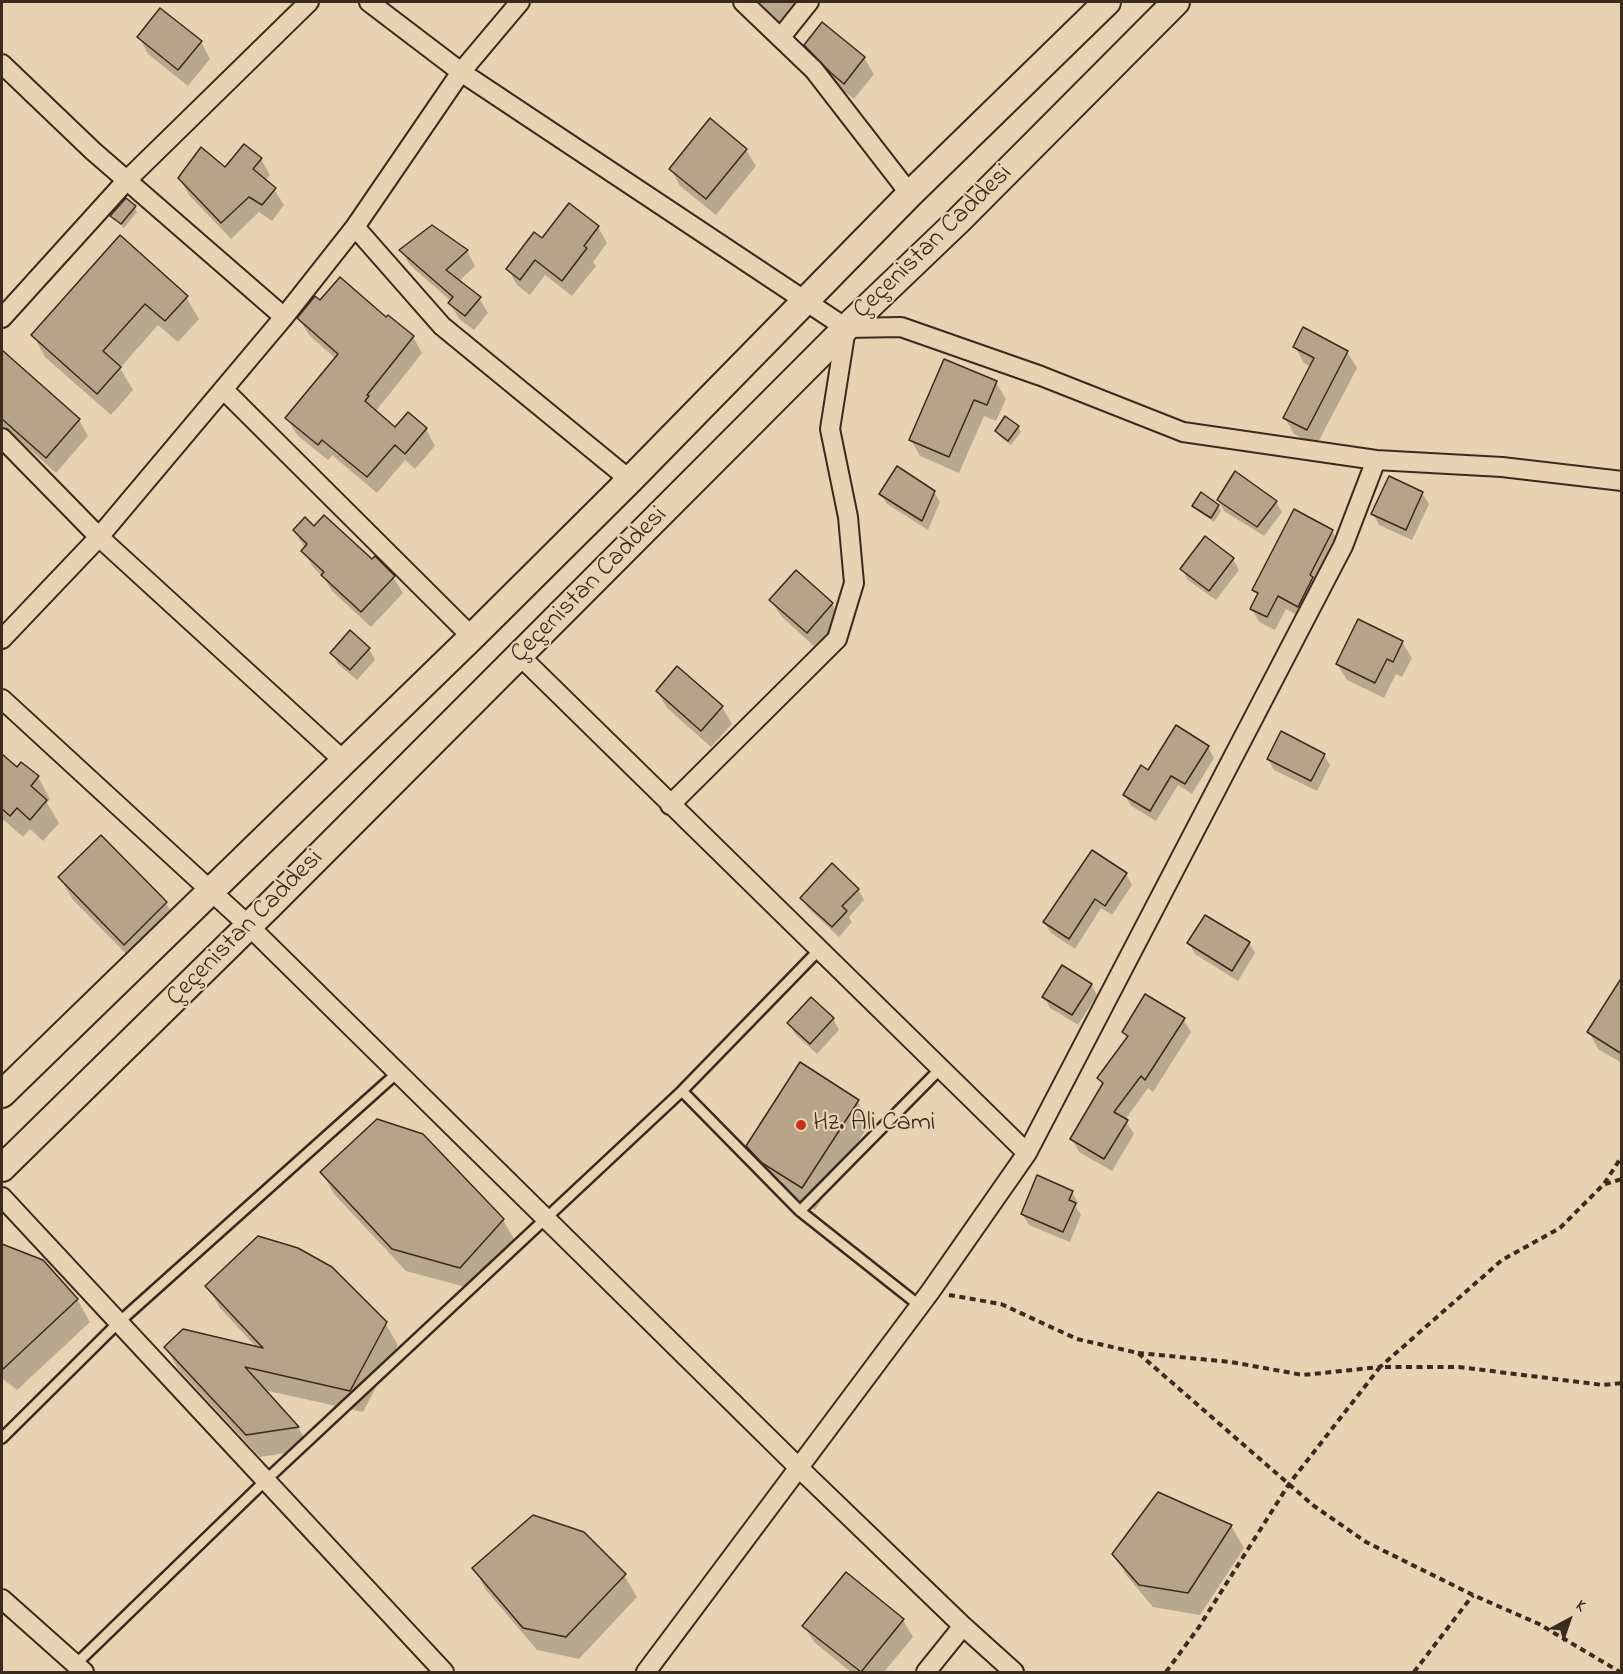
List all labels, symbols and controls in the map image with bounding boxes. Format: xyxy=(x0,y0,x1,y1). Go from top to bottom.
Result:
street label: Çeçenistan Caddesi xyxy=(848,159,1020,327)
street label: Çeçenistan Caddesi xyxy=(505,501,675,671)
street label: Çeçenistan Caddesi xyxy=(161,844,331,1014)
place label: Hz. Ali Cami xyxy=(813,1109,936,1141)
marker: Hz. Ali Cami xyxy=(794,1118,808,1132)
north arrow xyxy=(1539,1590,1599,1650)
text: K xyxy=(1570,1595,1591,1618)

